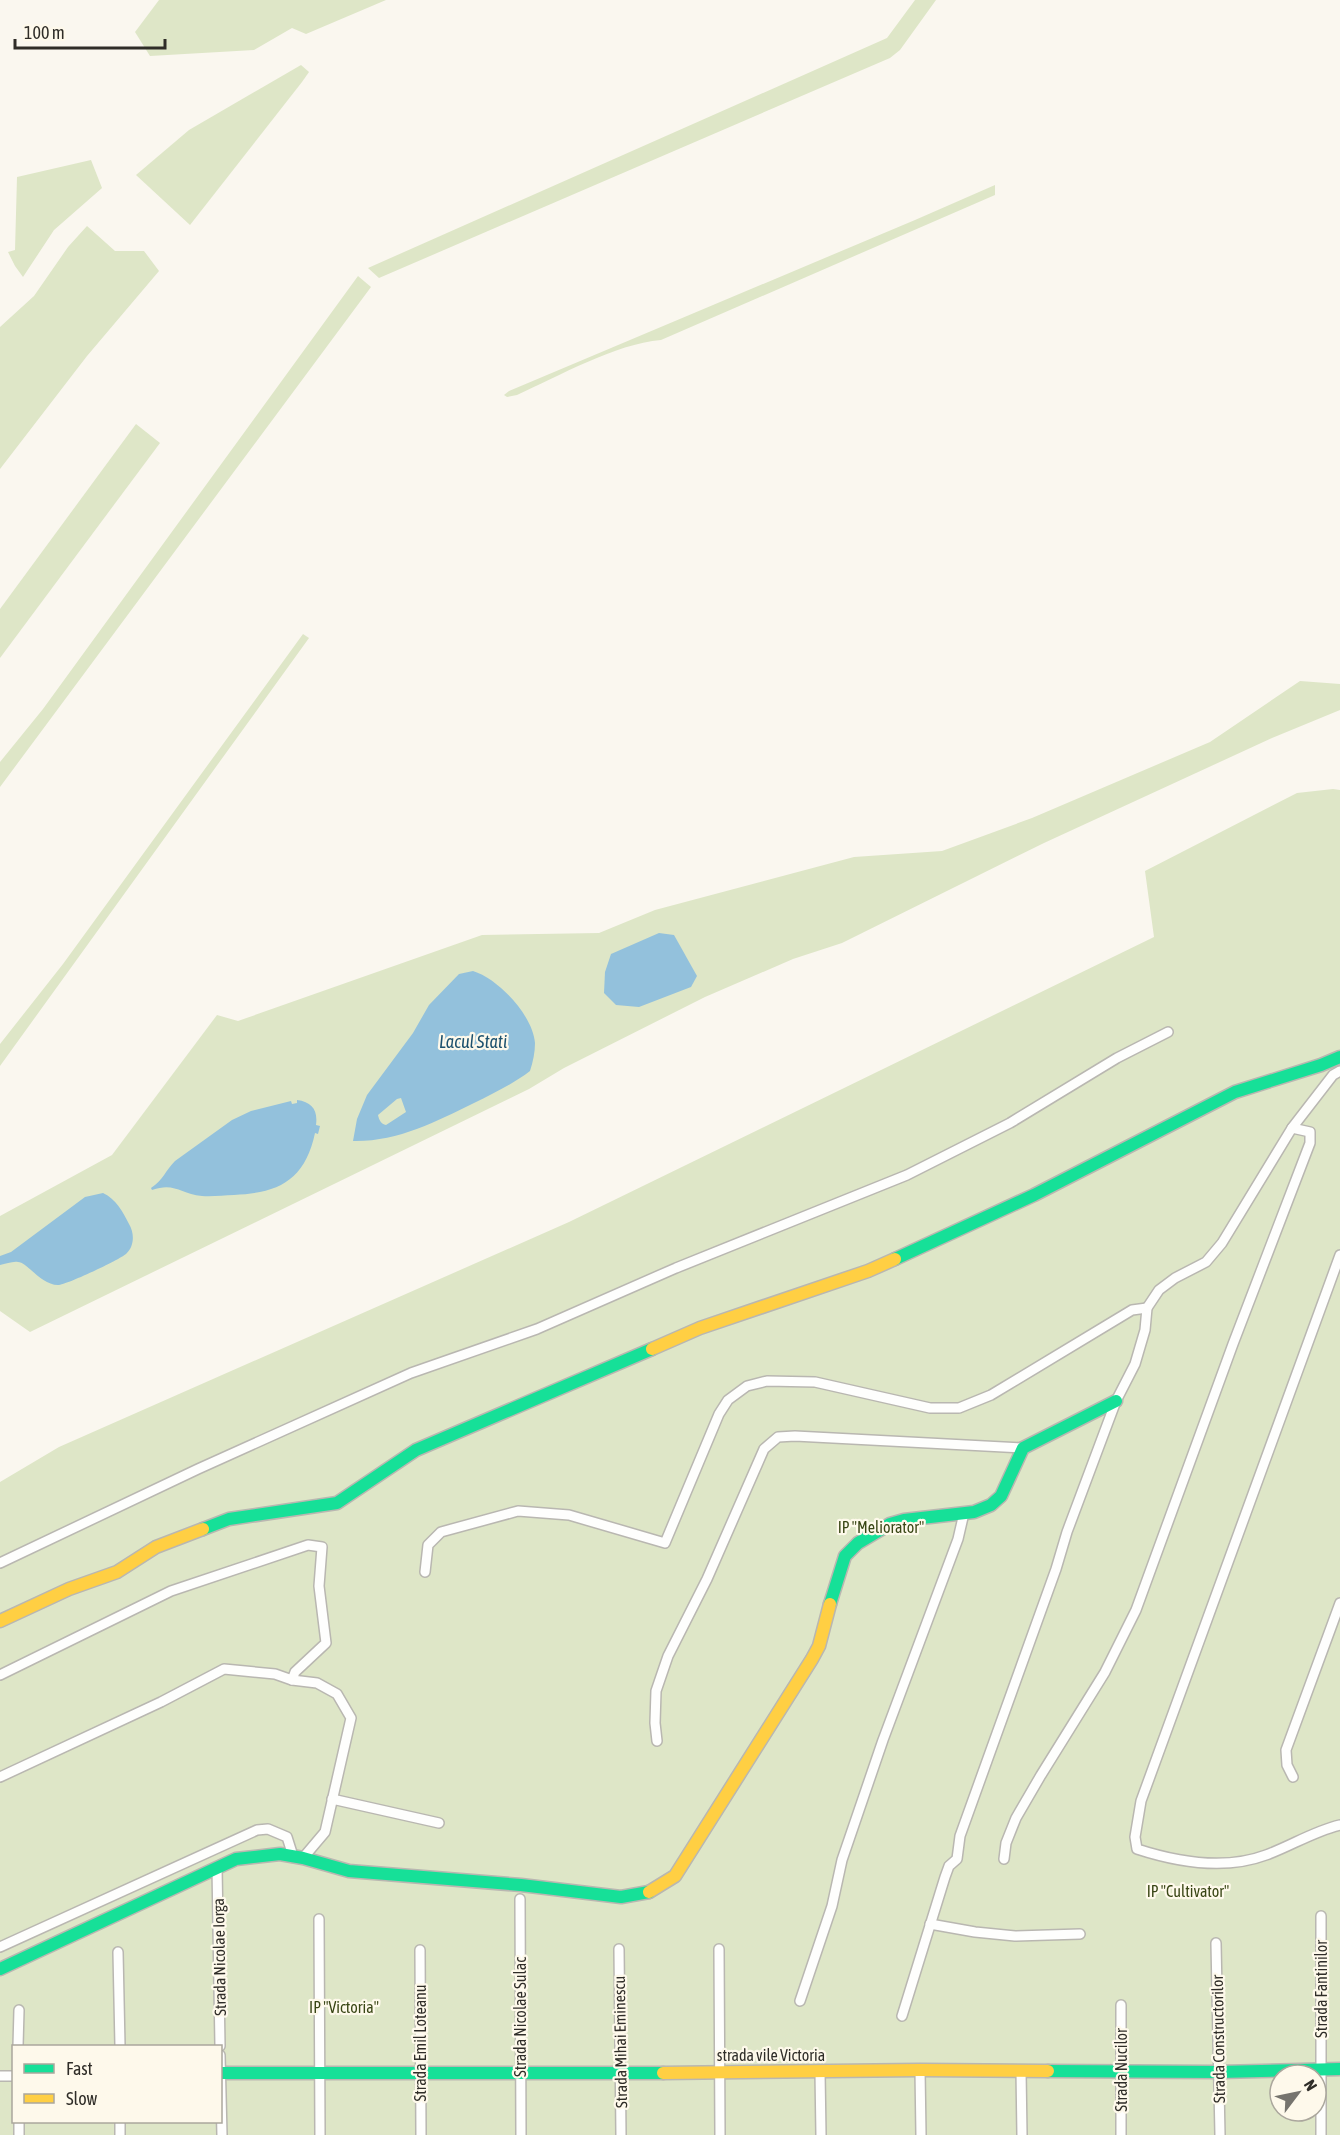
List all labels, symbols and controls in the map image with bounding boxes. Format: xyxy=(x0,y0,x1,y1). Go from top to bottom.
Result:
scale bar xyxy=(15,12,165,50)
text: 100 m xyxy=(24,22,65,43)
water label: Lacul Stati xyxy=(439,1031,507,1052)
park label: IP "Meliorator" xyxy=(838,1518,924,1536)
park label: IP "Cultivator" xyxy=(1147,1882,1229,1900)
street label: Strada Nicolae Iorga xyxy=(209,1898,230,2016)
street label: Strada Fantinilor xyxy=(1312,1940,1330,2038)
street label: Strada Nicolae Sulac xyxy=(511,1957,529,2077)
street label: Strada Constructorilor xyxy=(1208,1974,1228,2103)
street label: Strada Mihai Eminescu xyxy=(610,1976,630,2108)
street label: Strada Emil Loteanu xyxy=(411,1984,429,2102)
park label: IP "Victoria" xyxy=(309,1998,379,2016)
street label: Strada Nucilor xyxy=(1112,2028,1130,2112)
legend xyxy=(12,2045,222,2123)
street label: strada vile Victoria xyxy=(717,2046,825,2064)
text: Fast xyxy=(66,2058,93,2079)
north arrow xyxy=(1268,2063,1328,2123)
text: N xyxy=(1301,2076,1321,2094)
text: Slow xyxy=(66,2088,97,2109)

